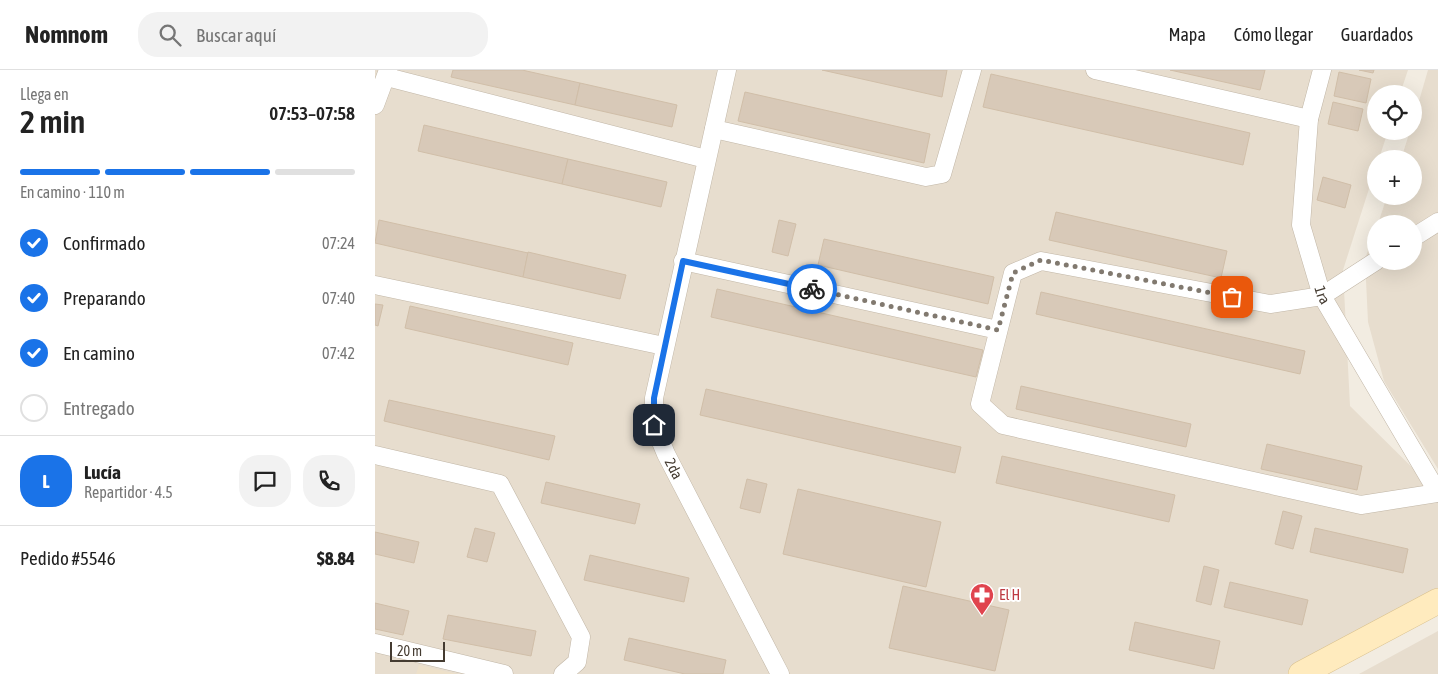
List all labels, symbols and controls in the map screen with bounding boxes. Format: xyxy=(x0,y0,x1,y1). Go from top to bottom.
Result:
search box xyxy=(138,12,488,57)
text: Nomnom xyxy=(25,21,108,48)
icon: search xyxy=(156,21,184,49)
text: Buscar aquí xyxy=(196,24,276,46)
text: Mapa xyxy=(1168,24,1206,45)
text: Cómo llegar xyxy=(1234,24,1313,45)
text: Guardados xyxy=(1341,24,1413,45)
text: Llega en xyxy=(20,85,69,103)
map controls xyxy=(1367,85,1422,270)
button: locate xyxy=(1367,85,1422,140)
text: 07:53–07:58 xyxy=(269,102,355,124)
text: 2 min xyxy=(20,103,85,140)
button: + xyxy=(1367,150,1422,205)
text: En camino · 110 m xyxy=(20,183,125,201)
button: − xyxy=(1367,215,1422,270)
icon: check xyxy=(20,229,48,257)
text: Confirmado xyxy=(63,232,145,254)
text: 07:24 xyxy=(322,234,355,252)
courier xyxy=(787,264,837,314)
icon: bike xyxy=(798,275,826,303)
pin xyxy=(1211,276,1253,318)
icon: bag xyxy=(1218,283,1246,311)
icon: check xyxy=(20,284,48,312)
street label: 1ra xyxy=(1311,284,1334,307)
text: Preparando xyxy=(63,287,146,309)
text: 07:40 xyxy=(322,289,355,307)
icon: check xyxy=(20,339,48,367)
text: En camino xyxy=(63,342,135,364)
text: 07:42 xyxy=(322,344,355,362)
text: Entregado xyxy=(63,397,135,419)
pin xyxy=(633,404,675,446)
icon: home xyxy=(640,411,668,439)
button: chat xyxy=(239,455,291,507)
button: phone xyxy=(303,455,355,507)
street label: 2da xyxy=(662,455,687,482)
text: Lucía xyxy=(84,461,121,483)
text: L xyxy=(42,470,50,492)
text: Repartidor · 4.5 xyxy=(84,483,173,501)
text: Pedido #5546 xyxy=(20,547,116,569)
text: $8.84 xyxy=(317,547,355,569)
pharmacy icon: El H xyxy=(969,582,995,616)
place label: El H xyxy=(999,586,1020,603)
scale bar xyxy=(390,639,445,662)
text: 20 m xyxy=(397,643,422,659)

